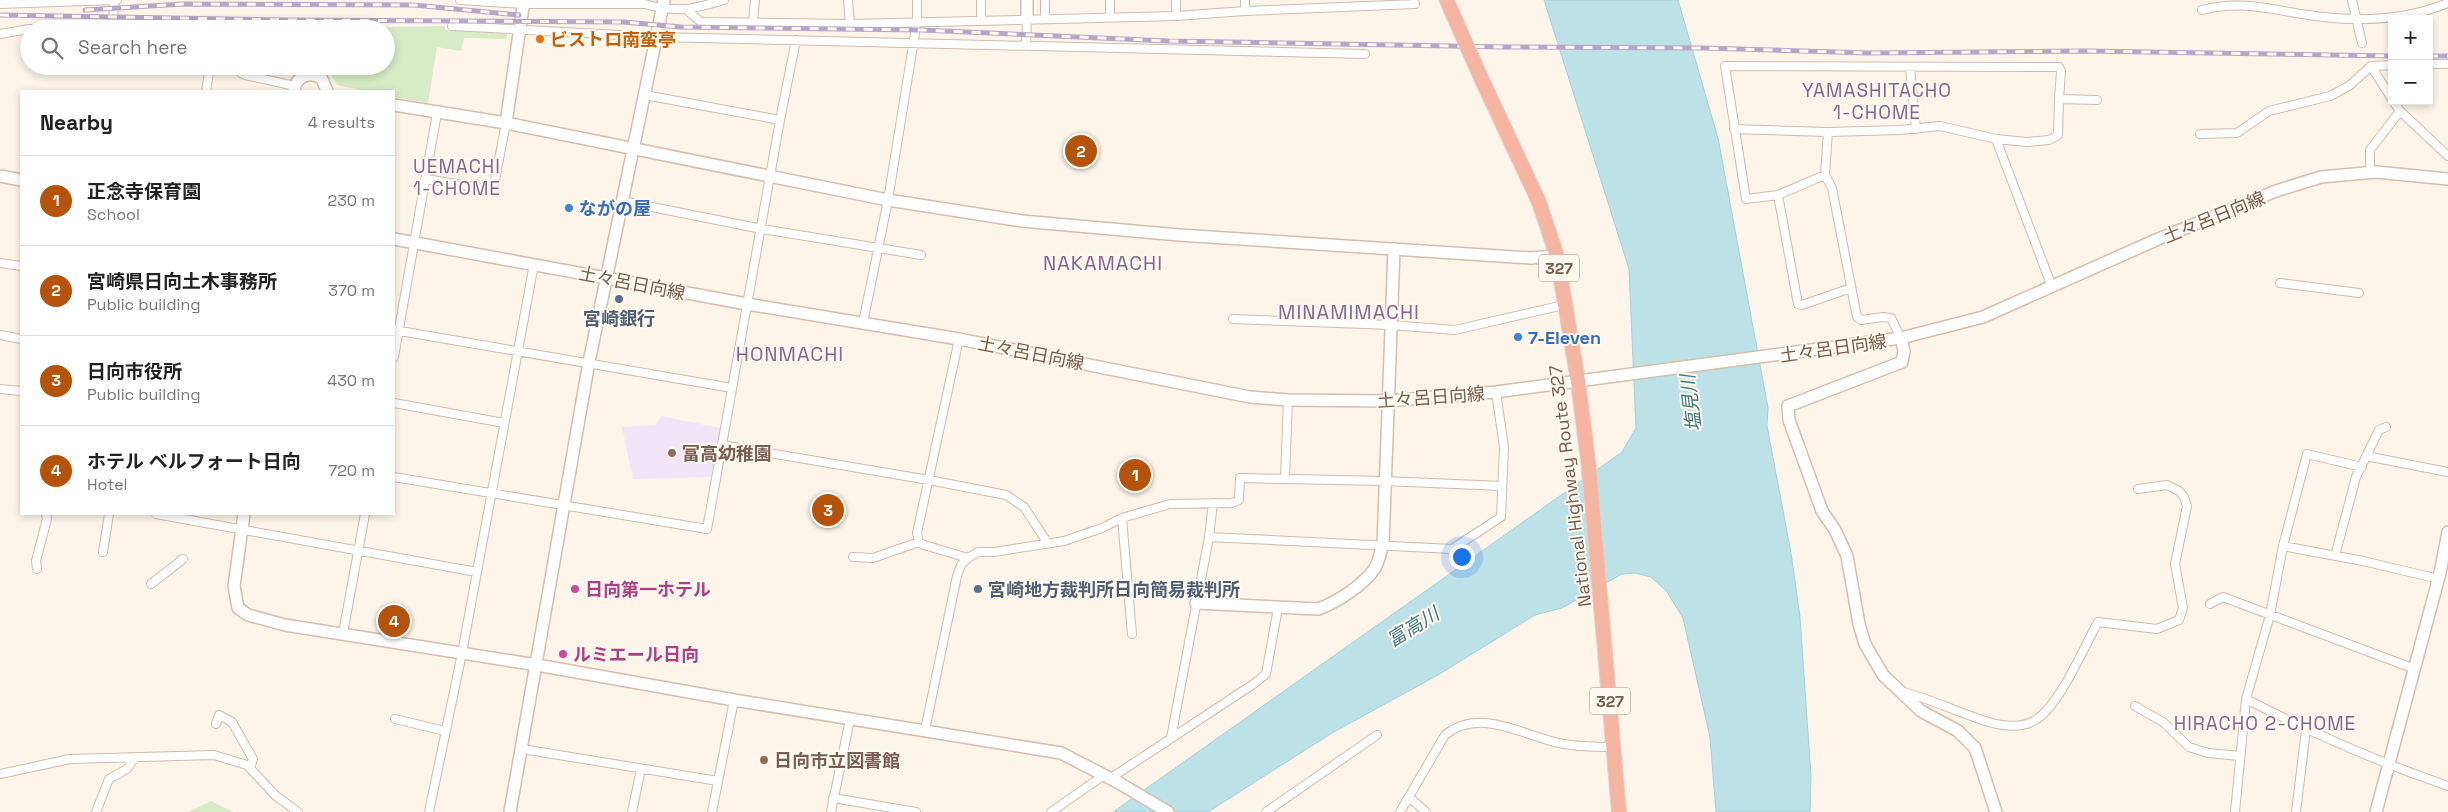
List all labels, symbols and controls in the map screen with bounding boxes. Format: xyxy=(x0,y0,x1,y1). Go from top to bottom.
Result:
map controls xyxy=(2388,15,2433,105)
button: + xyxy=(2388,15,2433,60)
search box xyxy=(20,20,395,75)
place label: ビストロ南蛮亭 xyxy=(550,28,676,51)
marker: ビストロ南蛮亭 xyxy=(534,33,546,45)
icon: search xyxy=(38,34,66,62)
text: Search here xyxy=(78,35,188,60)
button: − xyxy=(2388,60,2433,105)
district label: YAMASHITACHO 1-CHOME xyxy=(1802,78,1952,125)
text: Nearby xyxy=(40,109,113,136)
text: 4 results xyxy=(308,112,375,133)
pin: 2 xyxy=(1065,132,1097,170)
district label: UEMACHI 1-CHOME xyxy=(413,154,501,201)
text: 正念寺保育園 xyxy=(87,179,201,204)
street label: 土々呂日向線 xyxy=(2160,186,2268,248)
text: 1 xyxy=(52,190,60,211)
text: 230 m xyxy=(328,190,375,211)
place label: ながの屋 xyxy=(579,197,651,220)
marker: ながの屋 xyxy=(563,202,575,214)
text: School xyxy=(87,204,140,225)
district label: NAKAMACHI xyxy=(1043,250,1163,276)
road number: 327 xyxy=(1539,254,1579,282)
street label: 土々呂日向線 xyxy=(577,261,687,305)
text: 宮崎県日向土木事務所 xyxy=(87,269,277,294)
text: 2 xyxy=(51,280,61,301)
text: 370 m xyxy=(328,280,375,301)
marker: 宮崎銀行 xyxy=(613,293,625,305)
text: Public building xyxy=(87,294,200,315)
district label: MINAMIMACHI xyxy=(1278,299,1420,325)
place label: 宮崎銀行 xyxy=(583,307,655,330)
place label: 7-Eleven xyxy=(1528,326,1601,349)
street label: 土々呂日向線 xyxy=(1778,329,1888,367)
street label: 土々呂日向線 xyxy=(976,331,1086,375)
marker: 7-Eleven xyxy=(1512,331,1524,343)
district label: HONMACHI xyxy=(736,341,844,367)
text: 日向市役所 xyxy=(87,359,182,384)
street label: National Highway Route 327 xyxy=(1544,364,1596,608)
text: 3 xyxy=(51,370,61,391)
text: 430 m xyxy=(327,370,375,391)
water label: 塩見川 xyxy=(1675,371,1707,433)
street label: 土々呂日向線 xyxy=(1376,382,1486,412)
text: Public building xyxy=(87,384,200,405)
place label: 富高幼稚園 xyxy=(682,442,772,465)
marker: 富高幼稚園 xyxy=(666,447,678,459)
text: ホテル ベルフォート日向 xyxy=(87,449,301,474)
pin: 1 xyxy=(1119,456,1151,494)
text: 4 xyxy=(51,460,61,481)
text: 720 m xyxy=(328,460,375,481)
text: Hotel xyxy=(87,474,128,495)
pin: 3 xyxy=(812,491,844,529)
your location xyxy=(1449,544,1475,570)
place label: 日向第一ホテル xyxy=(585,578,711,601)
place label: 宮崎地方裁判所日向簡易裁判所 xyxy=(988,578,1240,601)
marker: 日向第一ホテル xyxy=(569,583,581,595)
marker: 宮崎地方裁判所日向簡易裁判所 xyxy=(972,583,984,595)
water label: 富高川 xyxy=(1382,600,1445,653)
pin: 4 xyxy=(378,602,410,640)
place label: ルミエール日向 xyxy=(573,643,699,666)
marker: ルミエール日向 xyxy=(557,648,569,660)
road number: 327 xyxy=(1590,688,1630,714)
district label: HIRACHO 2-CHOME xyxy=(2174,711,2356,736)
place label: 日向市立図書館 xyxy=(774,749,900,772)
marker: 日向市立図書館 xyxy=(758,754,770,766)

